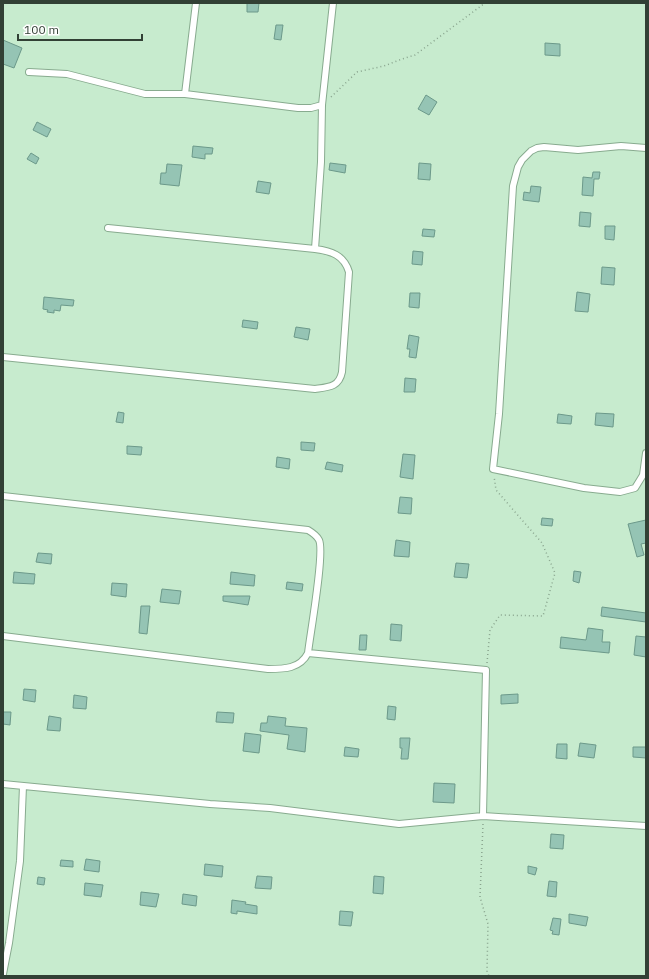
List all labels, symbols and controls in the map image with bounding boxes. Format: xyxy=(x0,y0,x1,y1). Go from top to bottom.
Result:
scale bar xyxy=(18,16,142,42)
text: 100 m xyxy=(24,22,59,37)

